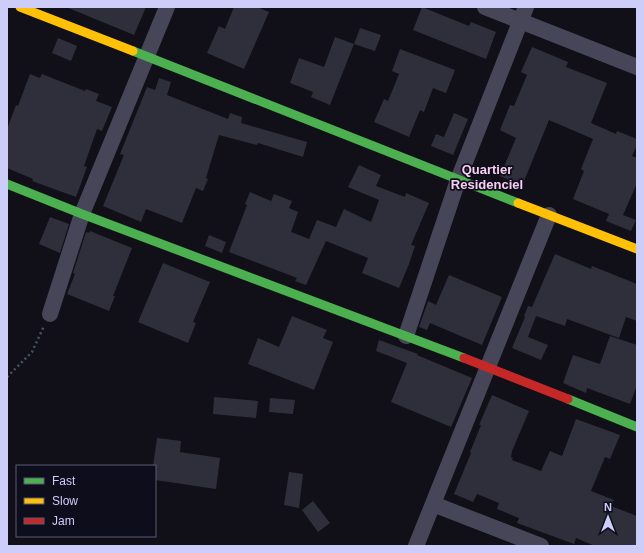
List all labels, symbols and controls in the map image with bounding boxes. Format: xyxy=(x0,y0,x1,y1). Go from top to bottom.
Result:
district label: Quartier Residenciel xyxy=(451,162,523,192)
legend xyxy=(16,465,156,537)
text: Fast xyxy=(52,474,76,488)
text: Slow xyxy=(52,494,78,508)
north arrow xyxy=(588,497,628,537)
text: N xyxy=(604,501,612,513)
text: Jam xyxy=(52,514,75,528)

